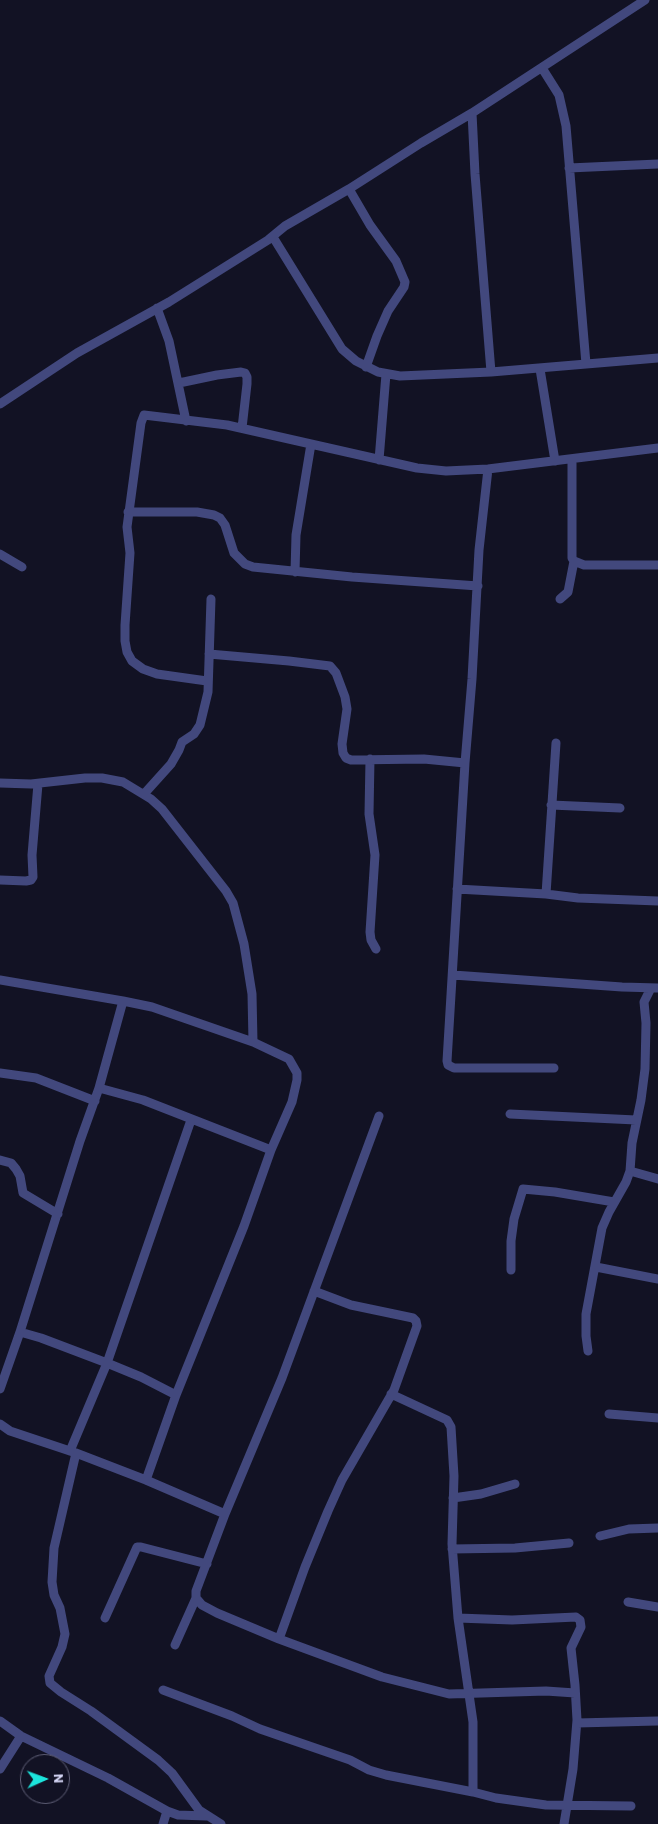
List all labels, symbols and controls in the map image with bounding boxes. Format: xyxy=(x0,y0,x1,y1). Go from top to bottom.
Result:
north arrow xyxy=(20,1754,70,1804)
text: N xyxy=(51,1774,68,1783)

